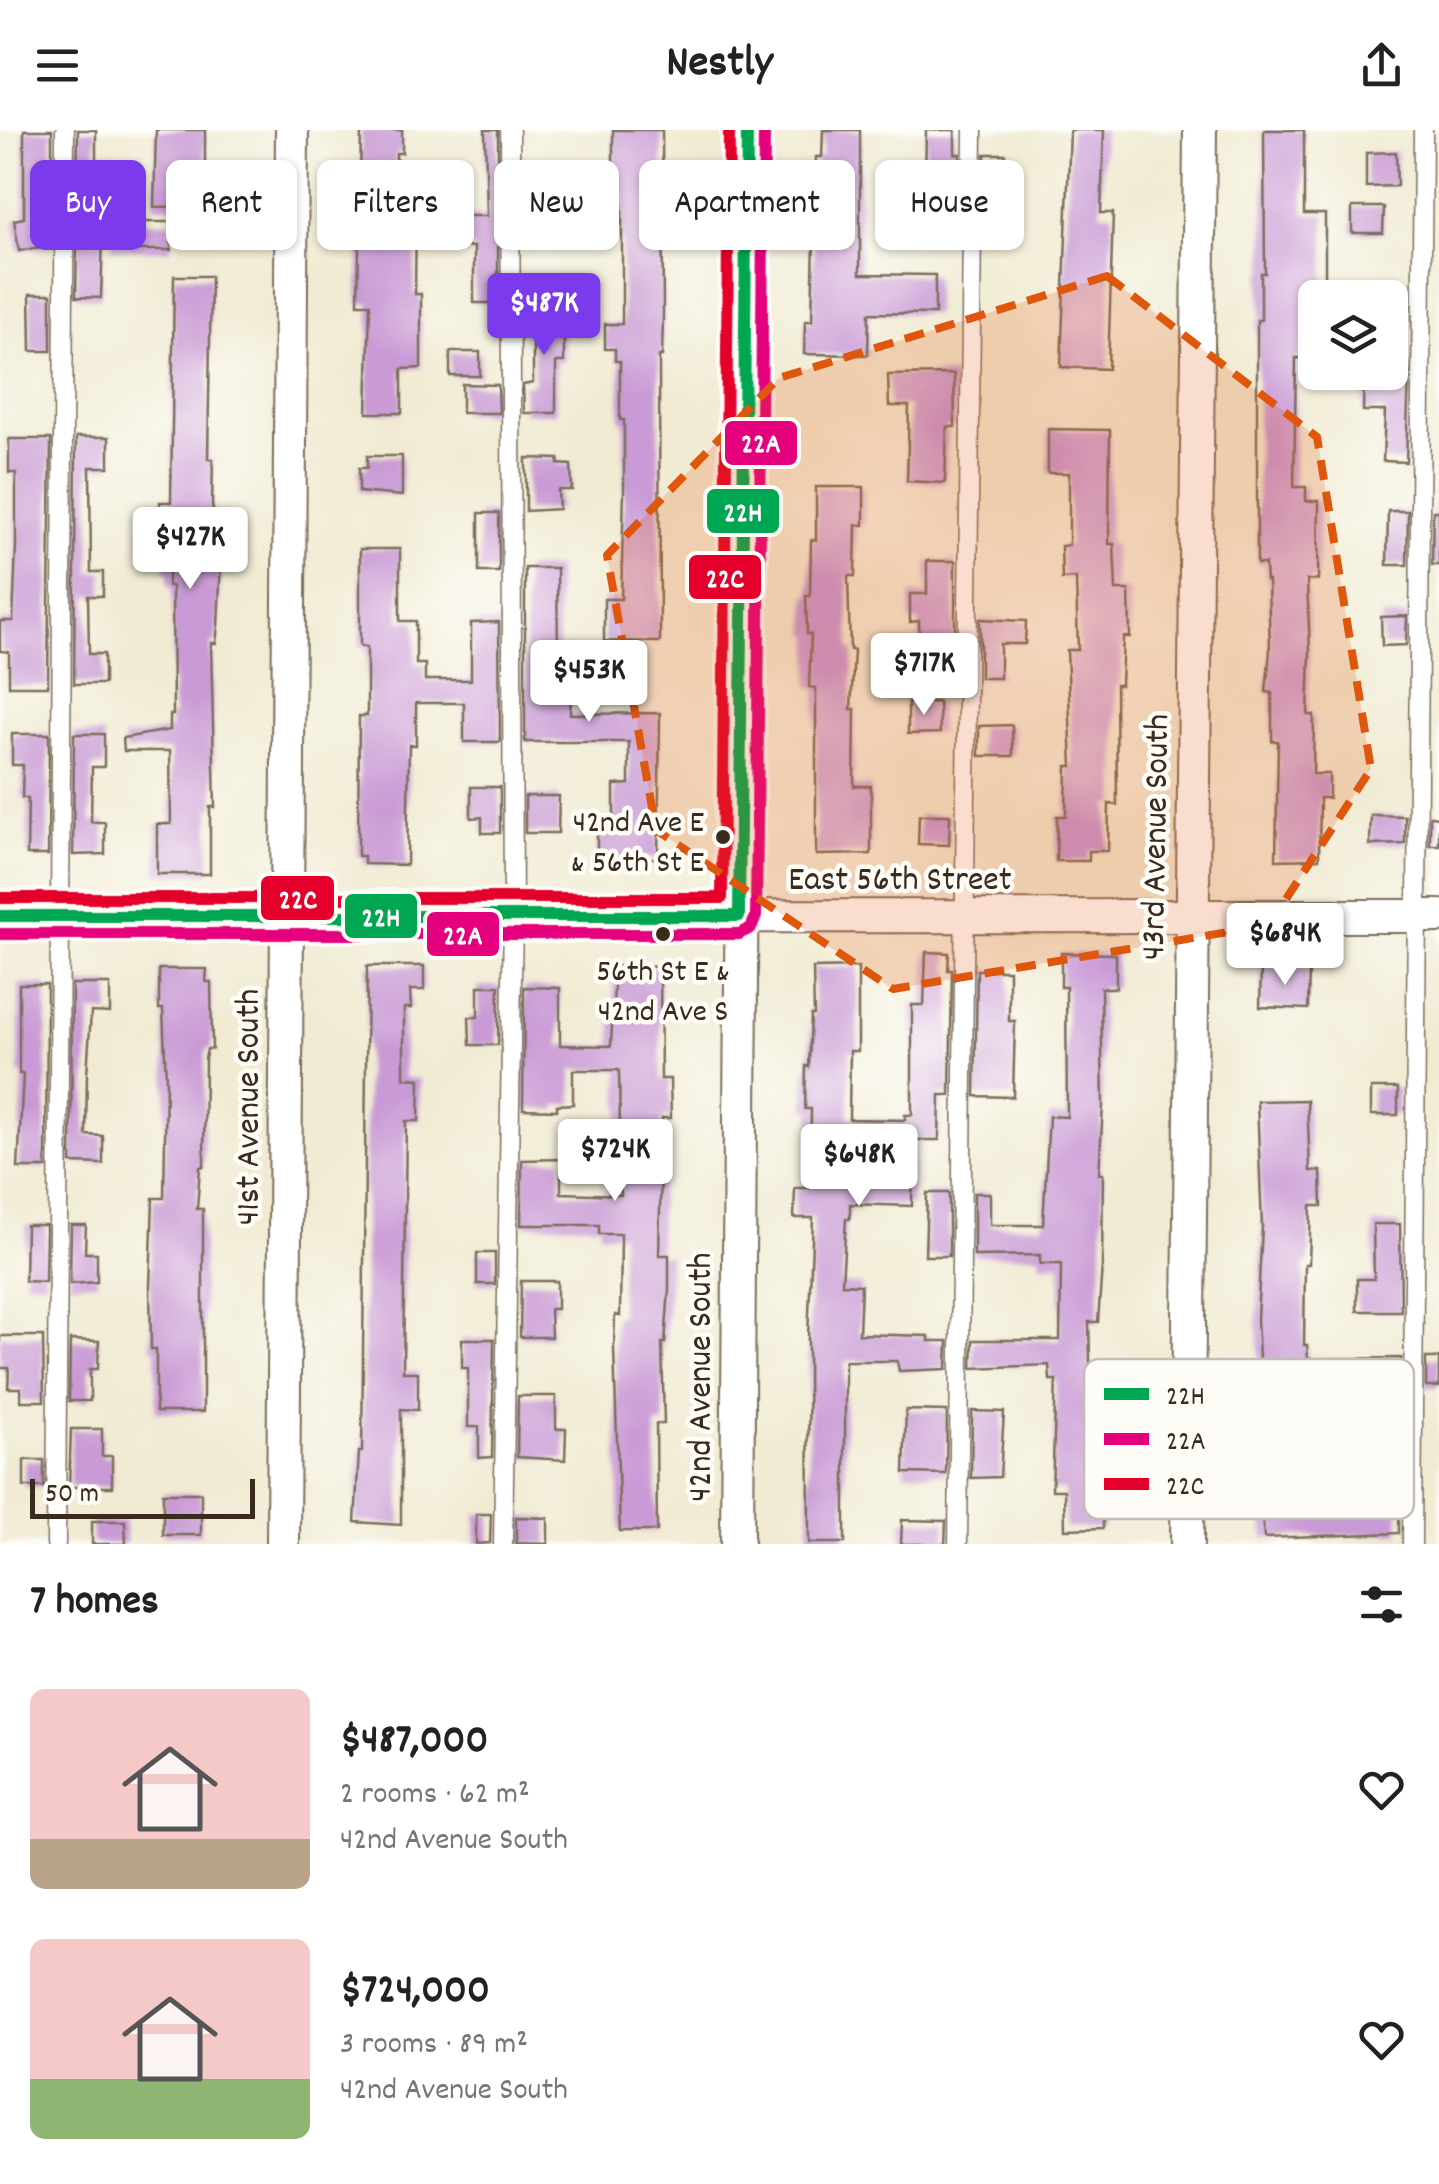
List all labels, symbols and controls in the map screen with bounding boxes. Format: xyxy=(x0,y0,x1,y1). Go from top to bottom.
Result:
text: Nestly xyxy=(666,33,773,97)
icon: menu xyxy=(30,38,85,93)
icon: share xyxy=(1354,38,1409,93)
chip: Buy xyxy=(30,160,146,250)
chip: Rent xyxy=(166,160,297,250)
chip: Filters xyxy=(317,160,474,250)
chip: New xyxy=(494,160,619,250)
chip: Apartment xyxy=(639,160,855,250)
chip: House xyxy=(875,160,1024,250)
pin: $487K xyxy=(474,273,614,358)
map controls xyxy=(1298,280,1408,390)
button: layers xyxy=(1298,280,1408,390)
text: $487K xyxy=(509,282,579,328)
line badge: 22A xyxy=(723,419,799,467)
text: 22A xyxy=(741,427,781,467)
line badge: 22H xyxy=(705,487,781,535)
text: 22H xyxy=(724,496,762,536)
pin: $427K xyxy=(120,507,260,592)
text: $427K xyxy=(155,516,225,562)
line badge: 22C xyxy=(687,553,763,601)
text: 22C xyxy=(706,562,744,602)
pin: $717K xyxy=(854,633,994,718)
pin: $453K xyxy=(519,640,659,725)
text: $717K xyxy=(893,642,955,688)
text: $453K xyxy=(552,649,626,695)
street label: 43rd Avenue South xyxy=(1131,714,1185,961)
place label: 42nd Ave E & 56th St E xyxy=(571,802,704,888)
marker: 42nd Ave E & 56th St E xyxy=(713,827,733,847)
street label: East 56th Street xyxy=(788,857,1012,907)
line badge: 22C xyxy=(259,874,336,922)
text: 22C xyxy=(279,883,317,923)
line badge: 22H xyxy=(343,892,419,940)
text: 22H xyxy=(362,901,400,941)
pin: $684K xyxy=(1215,903,1355,988)
line badge: 22A xyxy=(425,910,501,958)
text: $684K xyxy=(1249,912,1321,958)
text: 22A xyxy=(443,919,483,959)
marker: 56th St E & 42nd Ave S xyxy=(653,924,673,944)
place label: 56th St E & 42nd Ave S xyxy=(596,951,730,1037)
street label: 41st Avenue South xyxy=(226,989,276,1225)
pin: $724K xyxy=(545,1119,685,1204)
pin: $648K xyxy=(789,1124,929,1209)
text: $724K xyxy=(580,1128,650,1174)
text: $648K xyxy=(823,1133,895,1179)
street label: 42nd Avenue South xyxy=(678,1252,728,1502)
legend xyxy=(1084,1359,1414,1519)
text: 22H xyxy=(1166,1379,1205,1419)
text: 22A xyxy=(1166,1424,1206,1464)
text: 22C xyxy=(1166,1469,1204,1509)
scale bar xyxy=(30,1474,255,1518)
text: 50 m xyxy=(45,1476,99,1516)
text: 7 homes xyxy=(30,1574,159,1634)
icon: filters xyxy=(1354,1577,1409,1632)
text: $487,000 xyxy=(340,1713,488,1773)
icon: home xyxy=(110,1729,230,1849)
icon: heart xyxy=(1354,1762,1409,1817)
text: 2 rooms · 62 m² xyxy=(340,1773,530,1819)
text: 42nd Avenue South xyxy=(340,1819,568,1865)
text: $724,000 xyxy=(340,1963,490,2023)
icon: home xyxy=(110,1979,230,2099)
icon: heart xyxy=(1354,2012,1409,2067)
text: 3 rooms · 89 m² xyxy=(340,2023,528,2069)
text: 42nd Avenue South xyxy=(340,2069,568,2115)

